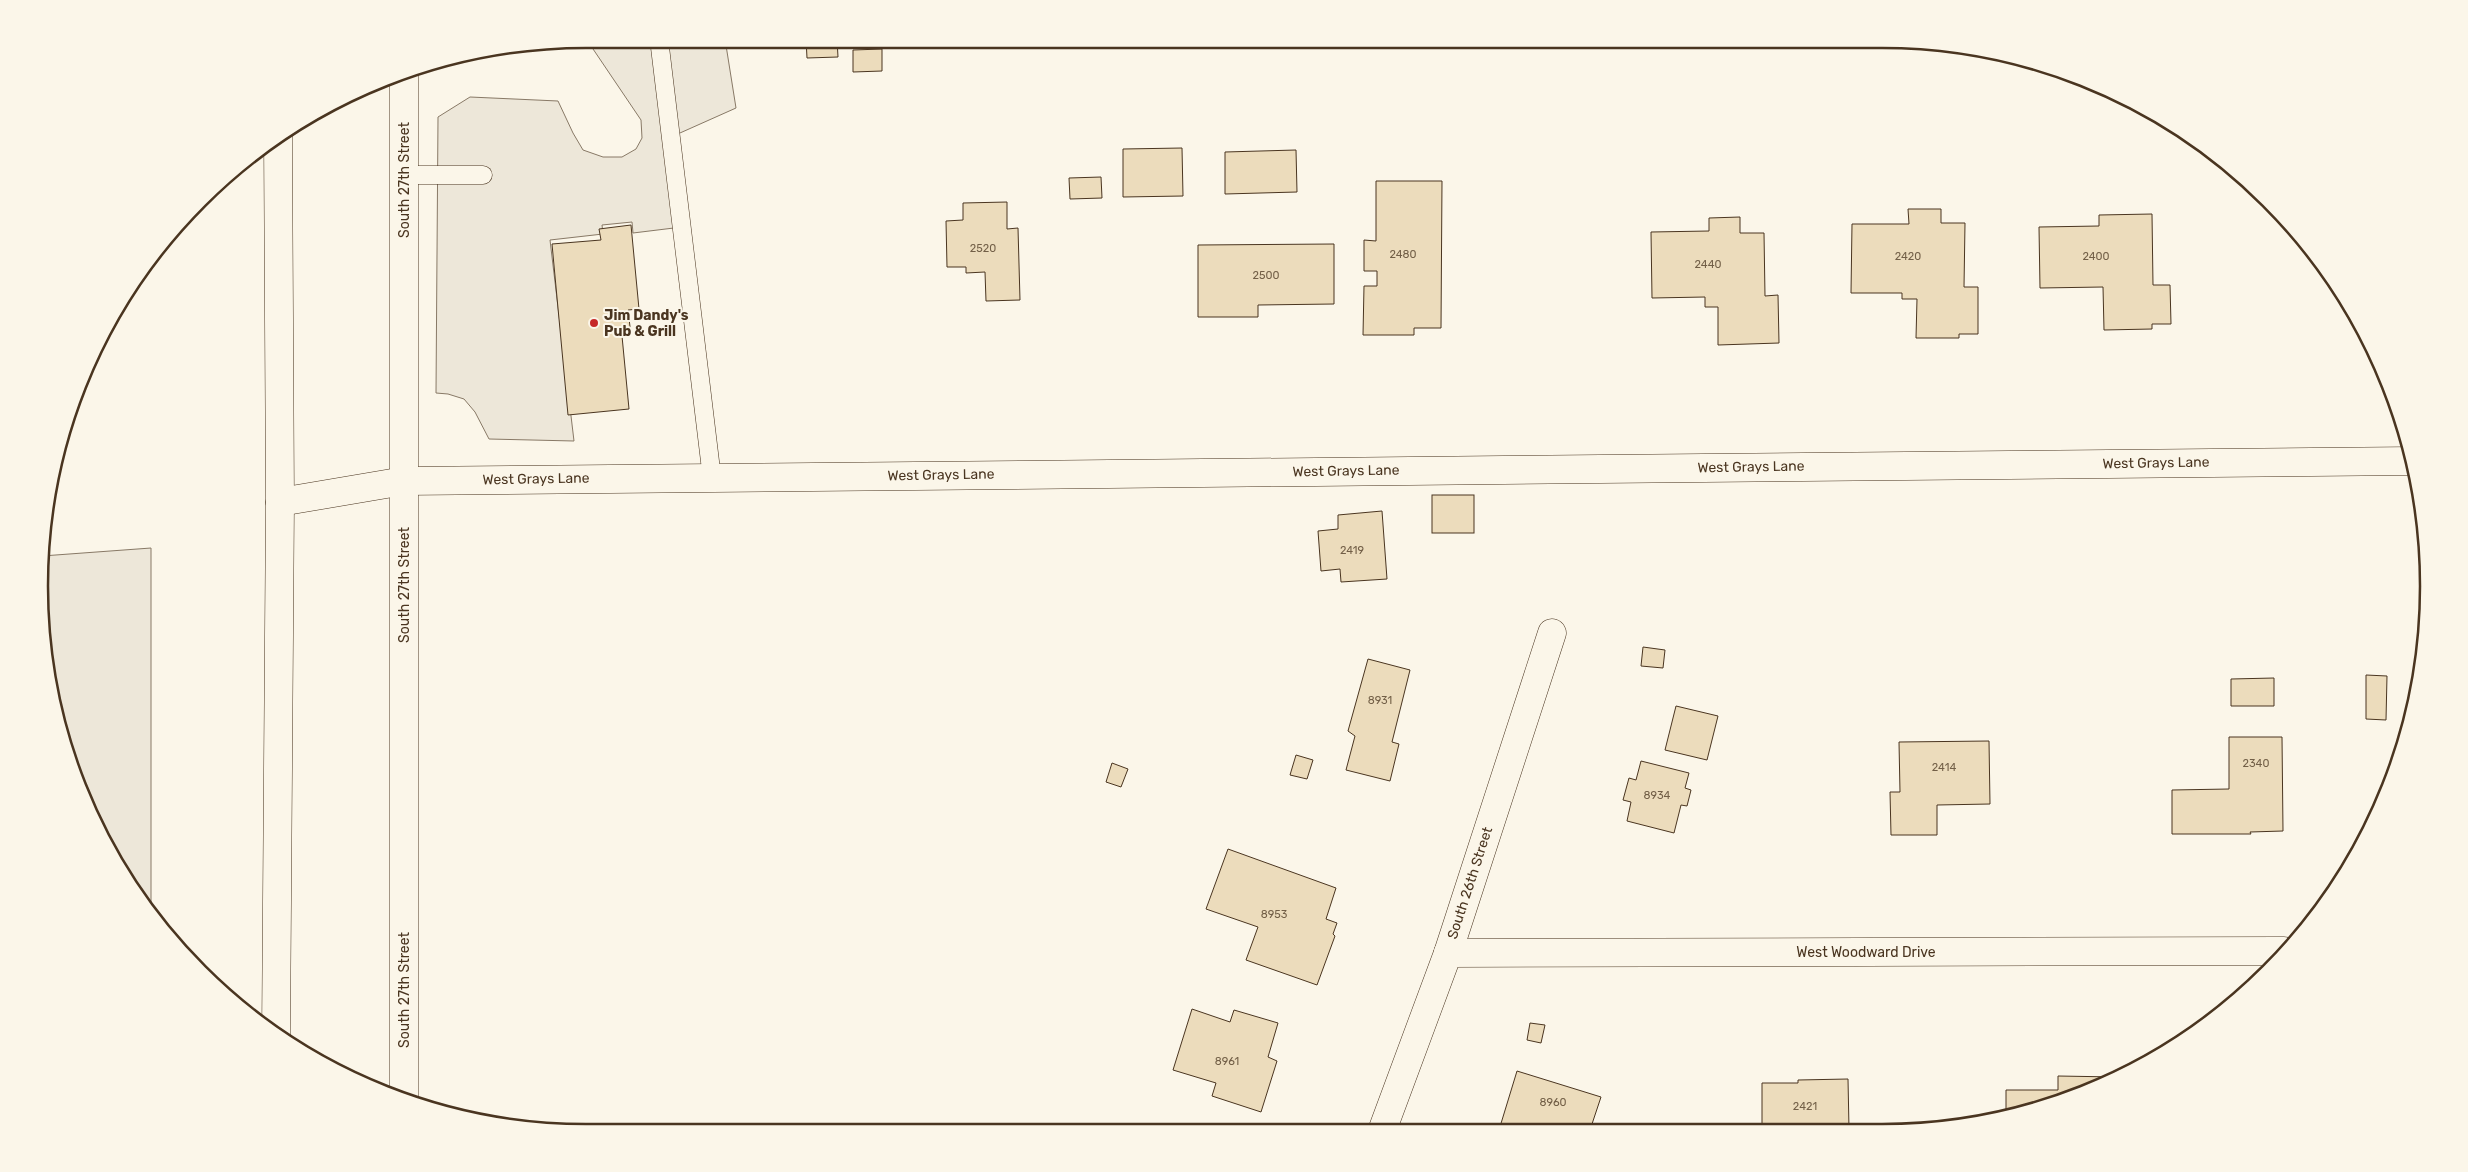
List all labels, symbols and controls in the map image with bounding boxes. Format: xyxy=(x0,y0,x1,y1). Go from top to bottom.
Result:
street label: South 27th Street xyxy=(396,122,413,238)
house number: 2520 xyxy=(970,242,996,255)
house number: 2480 xyxy=(1389,248,1417,261)
house number: 2420 xyxy=(1895,250,1921,263)
house number: 2400 xyxy=(2082,250,2110,263)
house number: 2440 xyxy=(1695,258,1722,271)
house number: 2500 xyxy=(1253,269,1279,282)
place label: Jim Dandy's Pub & Grill xyxy=(604,307,689,340)
marker: Jim Dandy's Pub & Grill xyxy=(588,317,600,329)
street label: West Grays Lane xyxy=(2102,454,2210,472)
street label: West Grays Lane xyxy=(1697,458,1805,476)
street label: West Grays Lane xyxy=(1292,462,1400,480)
street label: West Grays Lane xyxy=(887,466,995,484)
street label: West Grays Lane xyxy=(482,470,590,488)
street label: South 27th Street xyxy=(396,527,413,643)
house number: 2419 xyxy=(1340,544,1364,557)
house number: 8931 xyxy=(1368,694,1392,707)
house number: 2340 xyxy=(2243,757,2269,770)
house number: 2414 xyxy=(1932,761,1956,774)
house number: 8934 xyxy=(1644,789,1671,802)
street label: South 26th Street xyxy=(1444,824,1496,941)
house number: 8953 xyxy=(1261,908,1288,921)
street label: South 27th Street xyxy=(396,932,413,1048)
street label: West Woodward Drive xyxy=(1796,944,1936,961)
house number: 8961 xyxy=(1215,1055,1239,1068)
house number: 8960 xyxy=(1539,1096,1567,1109)
house number: 2421 xyxy=(1793,1100,1817,1113)

